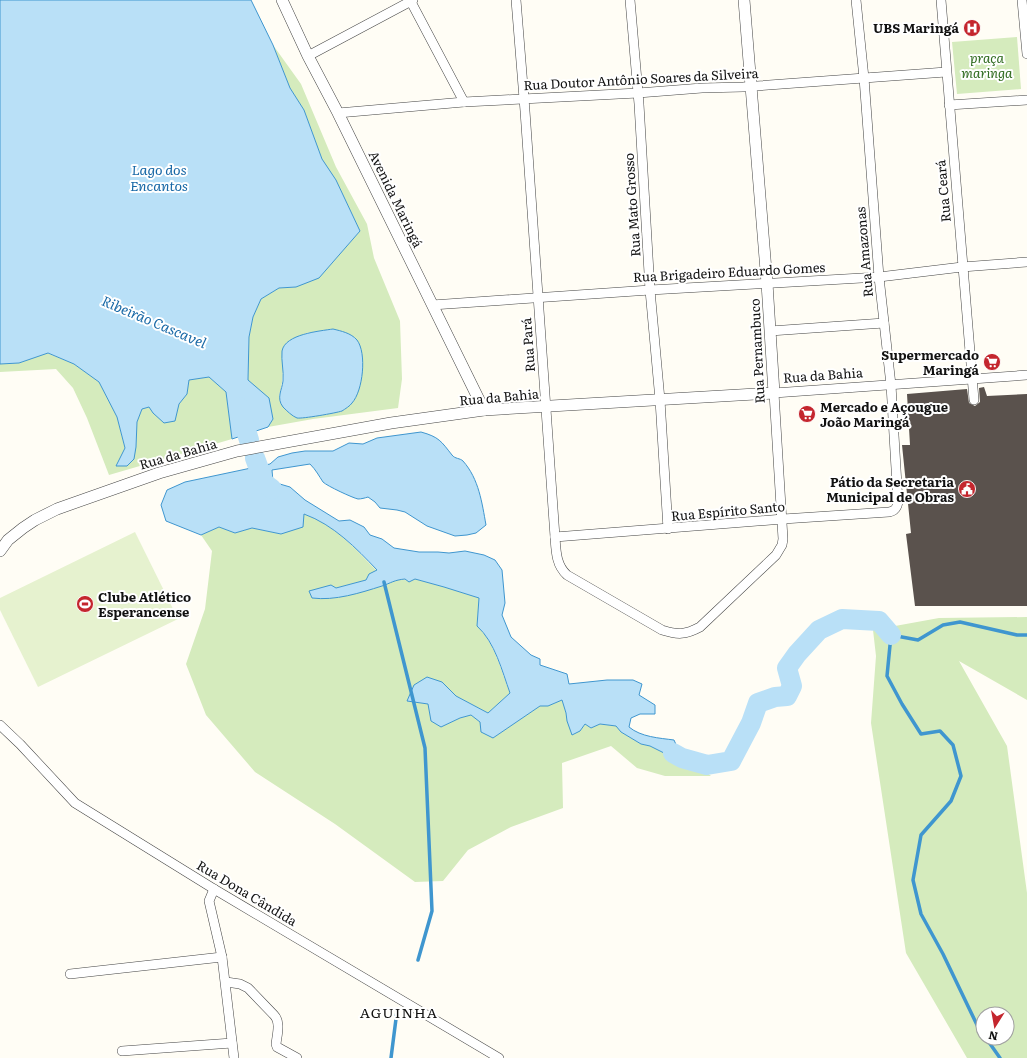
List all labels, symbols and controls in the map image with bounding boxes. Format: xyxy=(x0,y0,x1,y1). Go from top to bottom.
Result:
place label: UBS Maringá xyxy=(873,18,959,37)
hospital icon: UBS Maringá xyxy=(962,18,982,38)
park label: praça maringa xyxy=(962,48,1013,82)
street label: Rua Doutor Antônio Soares da Silveira xyxy=(523,63,759,94)
street label: Avenida Maringá xyxy=(365,147,428,250)
street label: Rua Mato Grosso xyxy=(618,152,645,258)
water label: Lago dos Encantos xyxy=(130,159,188,195)
street label: Rua Ceará xyxy=(930,159,955,223)
street label: Rua Amazonas xyxy=(850,206,877,298)
street label: Rua Brigadeiro Eduardo Gomes xyxy=(632,257,826,286)
water label: Ribeirão Cascavel xyxy=(99,290,210,352)
street label: Rua Pernambuco xyxy=(744,298,769,404)
street label: Rua Pará xyxy=(516,317,539,373)
place label: Supermercado Maringá xyxy=(881,345,979,379)
supermarket icon: Supermercado Maringá xyxy=(982,352,1002,372)
street label: Rua da Bahia xyxy=(783,362,863,387)
street label: Rua da Bahia xyxy=(458,384,540,409)
place label: Mercado e Açougue João Maringá xyxy=(820,397,948,431)
supermarket icon: Mercado e Açougue João Maringá xyxy=(797,404,817,424)
street label: Rua da Bahia xyxy=(137,433,219,474)
place label: Pátio da Secretaria Municipal de Obras xyxy=(826,472,955,506)
public building icon: Pátio da Secretaria Municipal de Obras xyxy=(957,479,977,499)
street label: Rua Espírito Santo xyxy=(670,496,786,525)
place label: Clube Atlético Esperancense xyxy=(98,587,191,621)
sports icon: Clube Atlético Esperancense xyxy=(75,594,95,614)
street label: Rua Dona Cândida xyxy=(194,855,301,930)
district label: AGUINHA xyxy=(360,1002,438,1022)
north arrow xyxy=(975,1006,1015,1046)
text: N xyxy=(987,1028,999,1046)

